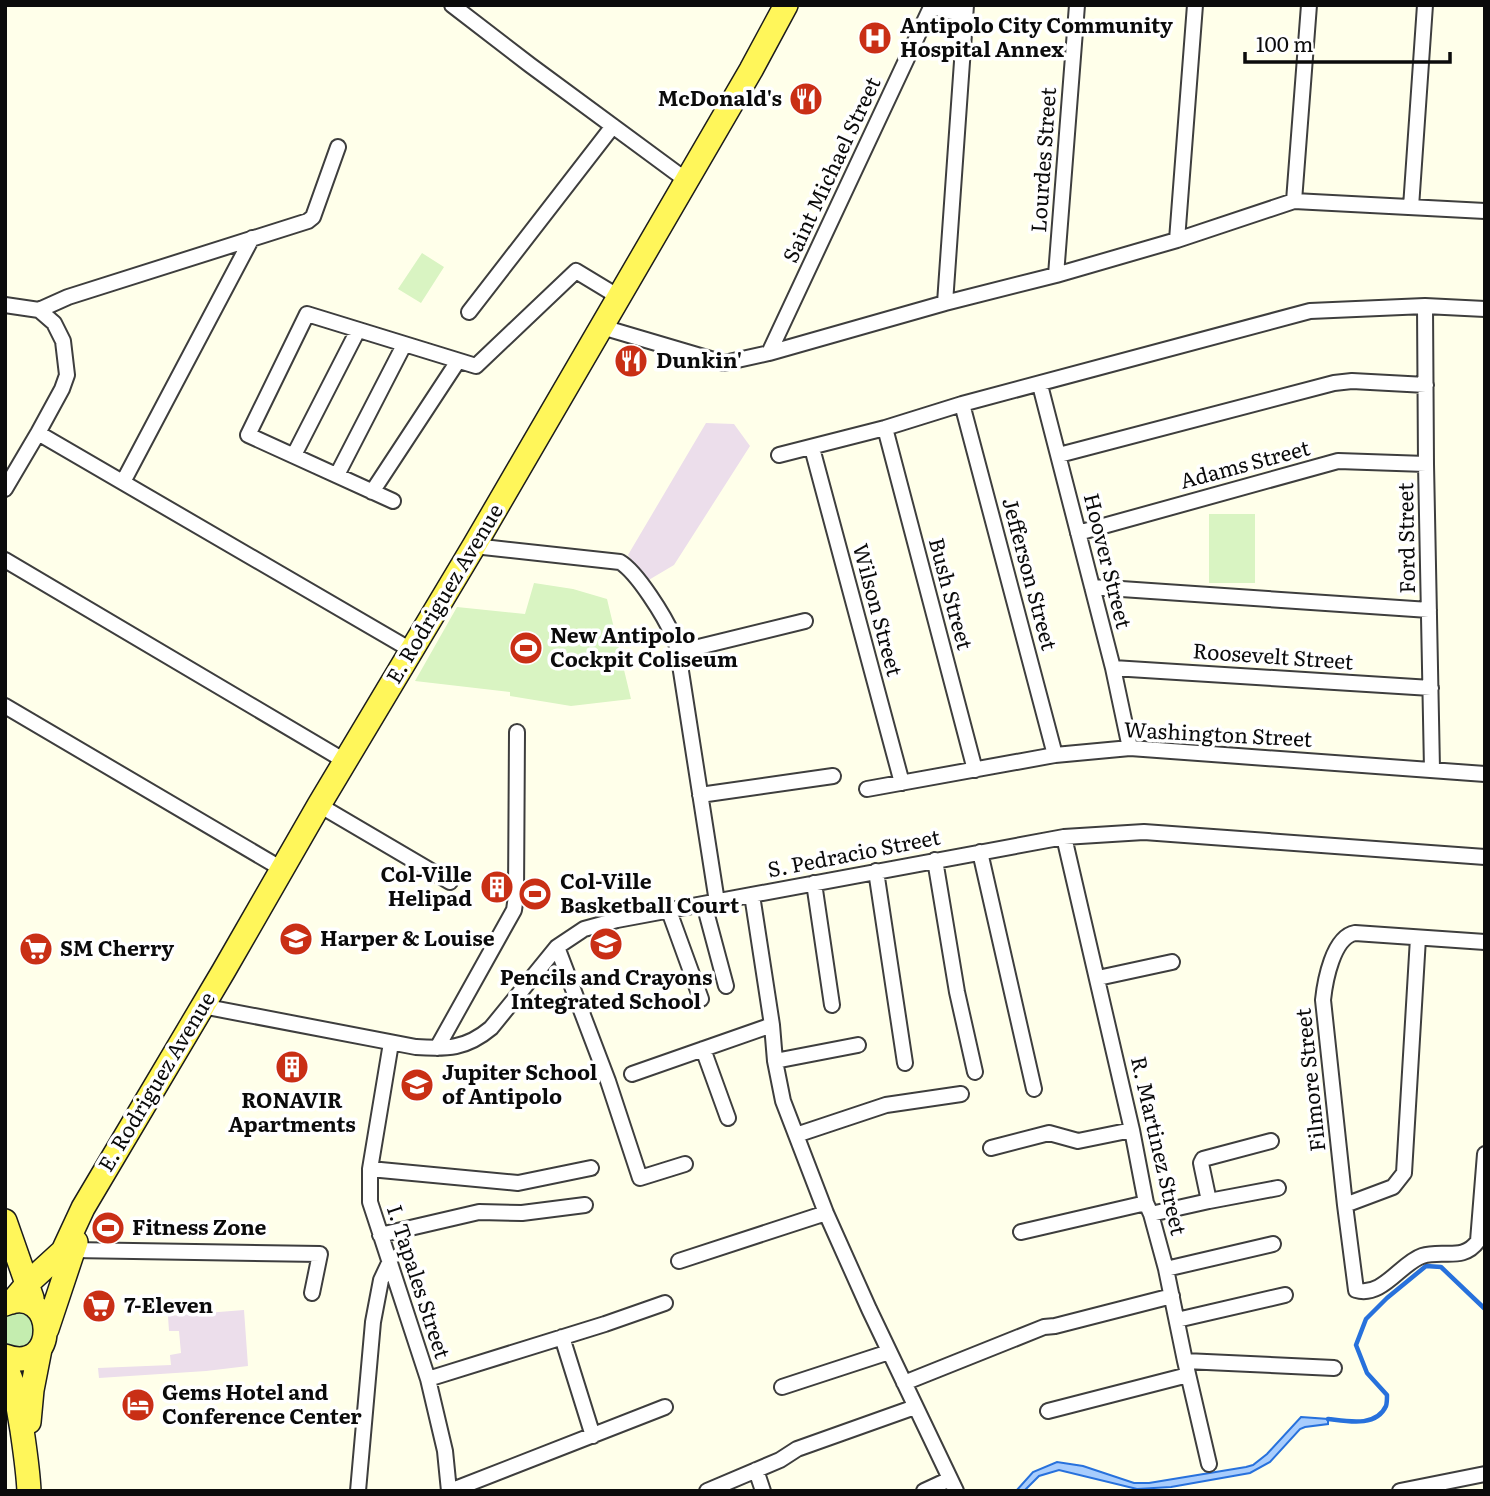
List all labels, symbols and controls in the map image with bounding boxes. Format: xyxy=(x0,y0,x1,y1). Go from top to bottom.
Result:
place label: Antipolo City Community Hospital Annex xyxy=(900,8,1173,63)
hospital icon: Antipolo City Community Hospital Annex xyxy=(856,19,894,57)
scale bar xyxy=(1245,21,1450,65)
text: 100 m xyxy=(1256,27,1313,58)
street label: Saint Michael Street xyxy=(773,70,887,267)
restaurant icon: McDonald's xyxy=(787,80,825,118)
place label: McDonald's xyxy=(658,81,782,112)
street label: Lourdes Street xyxy=(1021,86,1062,234)
restaurant icon: Dunkin' xyxy=(612,342,650,380)
place label: Dunkin' xyxy=(656,343,742,374)
street label: Adams Street xyxy=(1176,430,1313,495)
street label: Ford Street xyxy=(1388,482,1421,594)
street label: Hoover Street xyxy=(1078,489,1141,632)
street label: Jefferson Street xyxy=(996,494,1067,654)
street label: E. Rodriguez Avenue xyxy=(377,497,509,689)
street label: Bush Street xyxy=(923,534,982,653)
street label: Wilson Street xyxy=(847,540,912,680)
place label: New Antipolo Cockpit Coliseum xyxy=(550,618,738,673)
sports icon: New Antipolo Cockpit Coliseum xyxy=(507,629,545,667)
street label: Roosevelt Street xyxy=(1192,633,1355,676)
street label: Washington Street xyxy=(1123,712,1314,753)
street label: S. Pedracio Street xyxy=(765,820,943,883)
place label: Col-Ville Helipad xyxy=(380,857,472,912)
place label: Col-Ville Basketball Court xyxy=(560,864,740,919)
building icon: Col-Ville Helipad xyxy=(478,868,516,906)
sports icon: Col-Ville Basketball Court xyxy=(516,875,554,913)
school or university icon: Harper & Louise xyxy=(277,920,315,958)
place label: Harper & Louise xyxy=(320,921,495,952)
school or university icon: Pencils and Crayons Integrated School xyxy=(587,925,625,963)
supermarket icon: SM Cherry xyxy=(17,930,55,968)
place label: SM Cherry xyxy=(60,931,174,962)
place label: Pencils and Crayons Integrated School xyxy=(500,960,712,1015)
street label: E. Rodriguez Avenue xyxy=(89,985,221,1177)
street label: Filmore Street xyxy=(1286,1007,1331,1153)
building icon: RONAVIR Apartments xyxy=(273,1048,311,1086)
street label: R. Martinez Street xyxy=(1125,1053,1196,1238)
place label: Jupiter School of Antipolo xyxy=(442,1055,598,1110)
school or university icon: Jupiter School of Antipolo xyxy=(398,1066,436,1104)
place label: RONAVIR Apartments xyxy=(228,1083,356,1138)
street label: I. Tapales Street xyxy=(381,1200,460,1363)
sports icon: Fitness Zone xyxy=(89,1209,127,1247)
place label: Fitness Zone xyxy=(132,1210,267,1241)
supermarket icon: 7-Eleven xyxy=(80,1287,118,1325)
place label: 7-Eleven xyxy=(124,1288,213,1319)
place label: Gems Hotel and Conference Center xyxy=(162,1375,362,1430)
hotel icon: Gems Hotel and Conference Center xyxy=(119,1386,157,1424)

